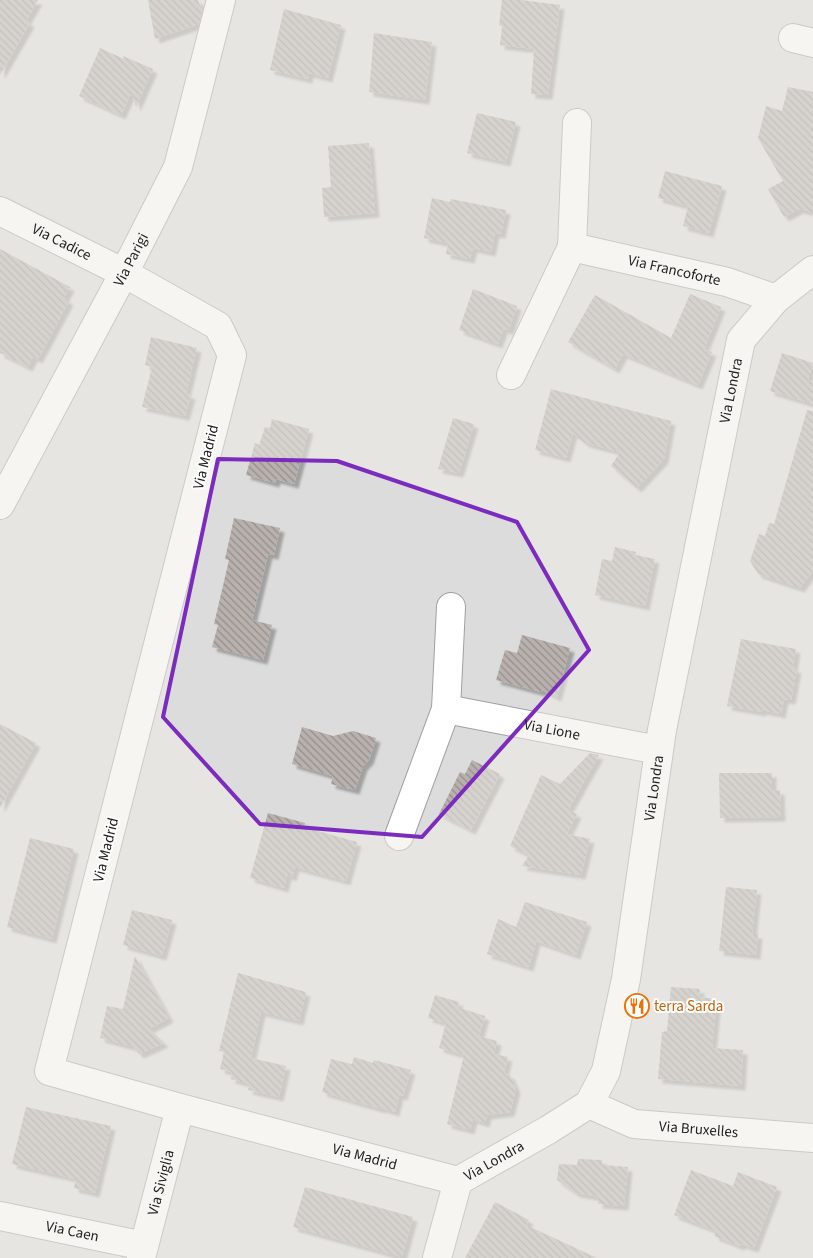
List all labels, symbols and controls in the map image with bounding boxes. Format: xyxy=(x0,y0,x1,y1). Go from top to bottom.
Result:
street label: Via Cadice xyxy=(28,218,95,266)
street label: Via Parigi xyxy=(108,229,153,290)
street label: Via Francoforte xyxy=(626,249,723,291)
street label: Via Londra xyxy=(714,356,748,425)
street label: Via Madrid xyxy=(188,422,224,492)
street label: Via Lione xyxy=(522,714,582,745)
street label: Via Londra xyxy=(638,754,669,822)
street label: Via Madrid xyxy=(88,815,124,885)
restaurant icon: terra Sarda xyxy=(624,993,650,1019)
place label: terra Sarda xyxy=(654,996,723,1017)
street label: Via Bruxelles xyxy=(658,1115,739,1143)
street label: Via Londra xyxy=(460,1135,528,1186)
street label: Via Madrid xyxy=(330,1138,399,1175)
street label: Via Siviglia xyxy=(142,1147,179,1218)
street label: Via Caen xyxy=(44,1215,101,1247)

